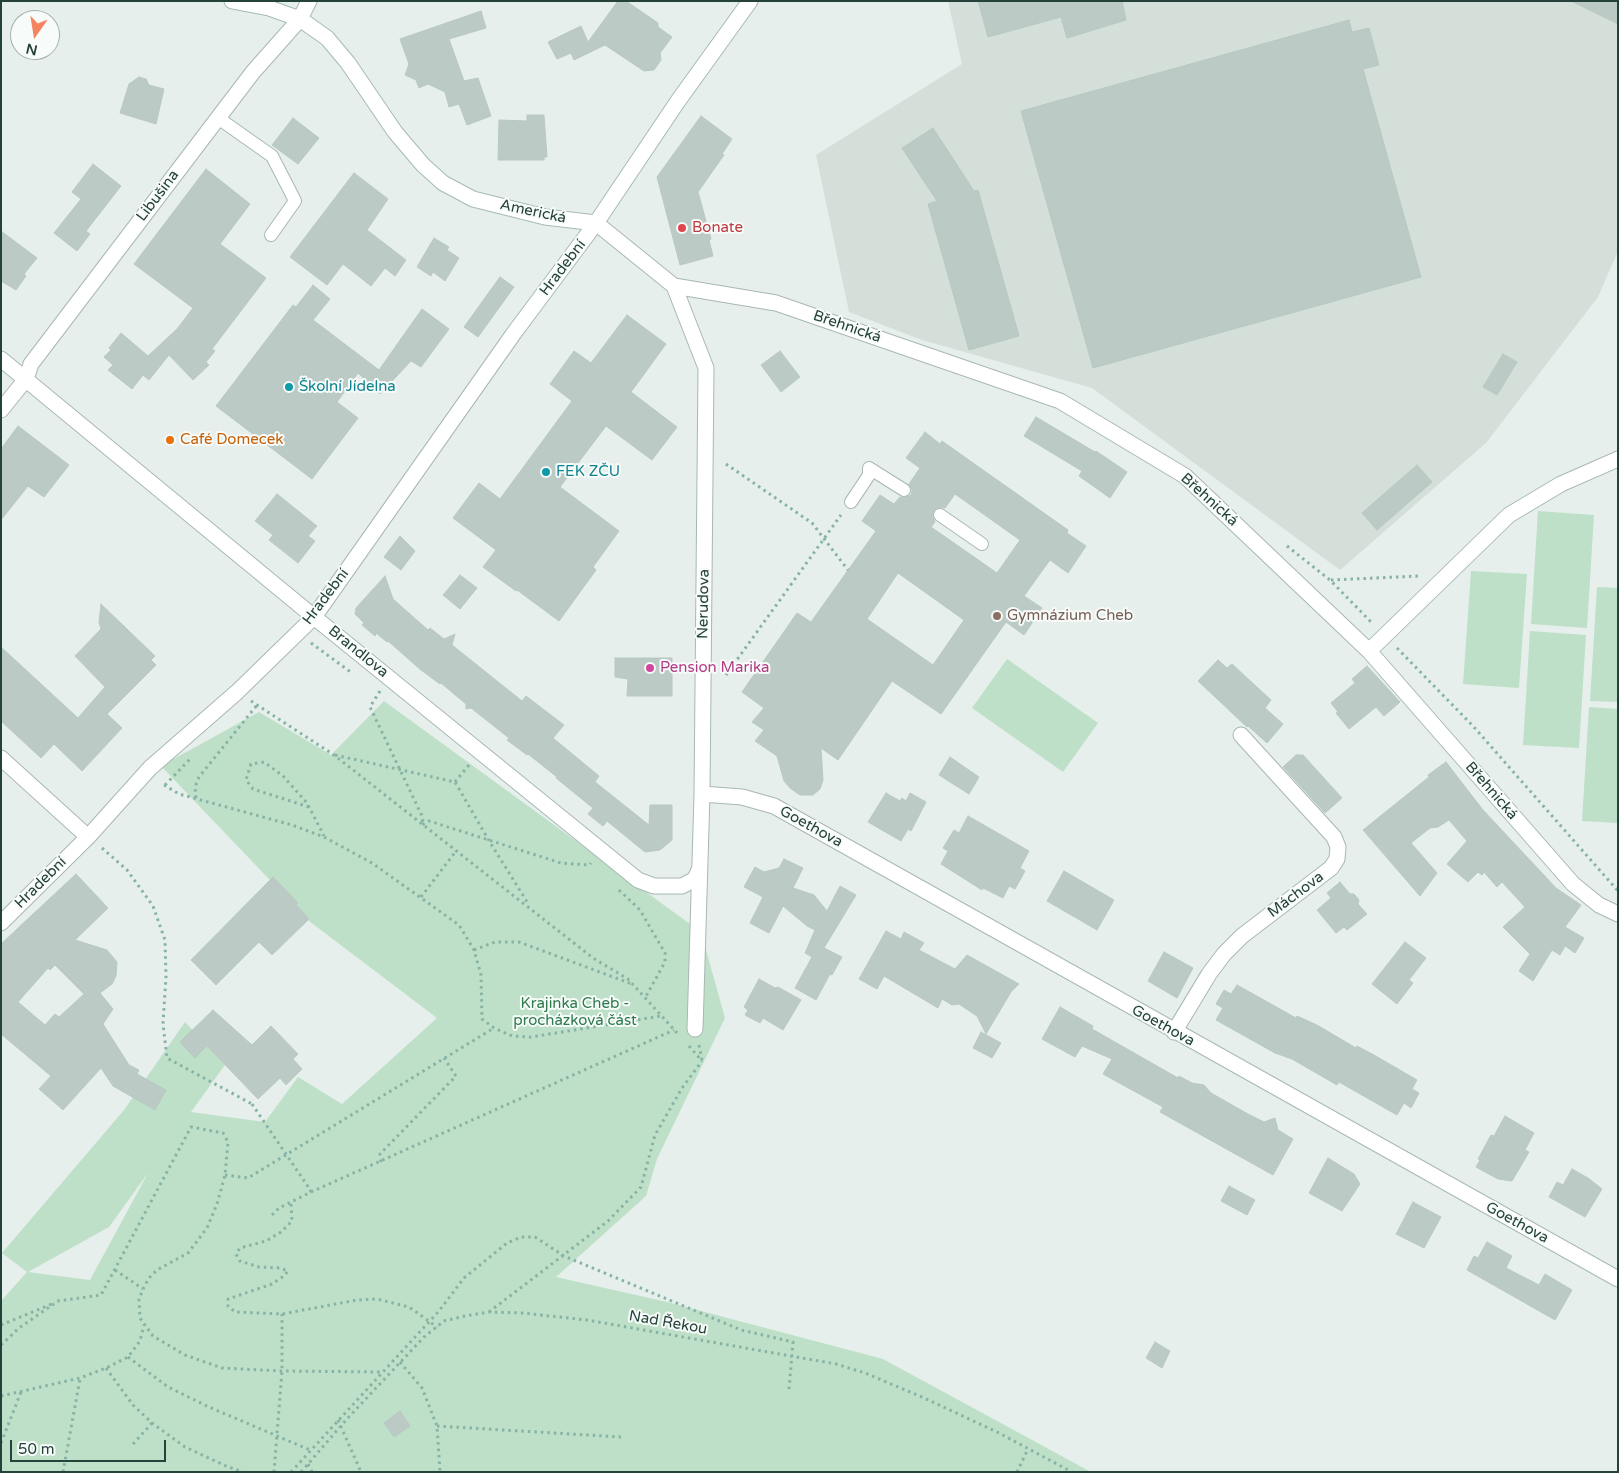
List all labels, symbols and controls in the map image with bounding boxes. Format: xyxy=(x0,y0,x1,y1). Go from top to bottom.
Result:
north arrow xyxy=(10,10,60,60)
text: N xyxy=(24,40,39,59)
street label: Libušina xyxy=(133,167,183,225)
street label: Americká xyxy=(498,196,568,228)
place label: Bonate xyxy=(692,219,743,237)
marker: Bonate xyxy=(676,222,688,234)
street label: Hradební xyxy=(536,236,590,300)
street label: Břehnická xyxy=(811,307,883,347)
place label: Školní Jídelna xyxy=(299,378,396,396)
marker: Školní Jídelna xyxy=(283,381,295,393)
place label: Café Domecek xyxy=(180,431,283,449)
marker: Café Domecek xyxy=(164,434,176,446)
place label: FEK ZČU xyxy=(556,463,620,481)
marker: FEK ZČU xyxy=(540,466,552,478)
street label: Břehnická xyxy=(1177,470,1241,530)
street label: Hradební xyxy=(299,565,353,629)
street label: Nerudova xyxy=(694,569,714,639)
place label: Gymnázium Cheb xyxy=(1007,607,1133,625)
marker: Gymnázium Cheb xyxy=(991,610,1003,622)
street label: Brandlova xyxy=(324,622,392,682)
place label: Pension Marika xyxy=(660,659,769,677)
marker: Pension Marika xyxy=(644,662,656,674)
street label: Břehnická xyxy=(1461,758,1521,824)
street label: Goethova xyxy=(776,802,846,852)
street label: Hradební xyxy=(11,853,71,913)
street label: Máchova xyxy=(1264,868,1328,922)
park label: Krajinka Cheb - procházková část xyxy=(513,995,637,1030)
street label: Goethova xyxy=(1128,1001,1198,1051)
street label: Goethova xyxy=(1482,1198,1552,1248)
street label: Nad Řekou xyxy=(627,1307,709,1339)
scale bar xyxy=(12,1430,169,1462)
text: 50 m xyxy=(18,1440,55,1458)

